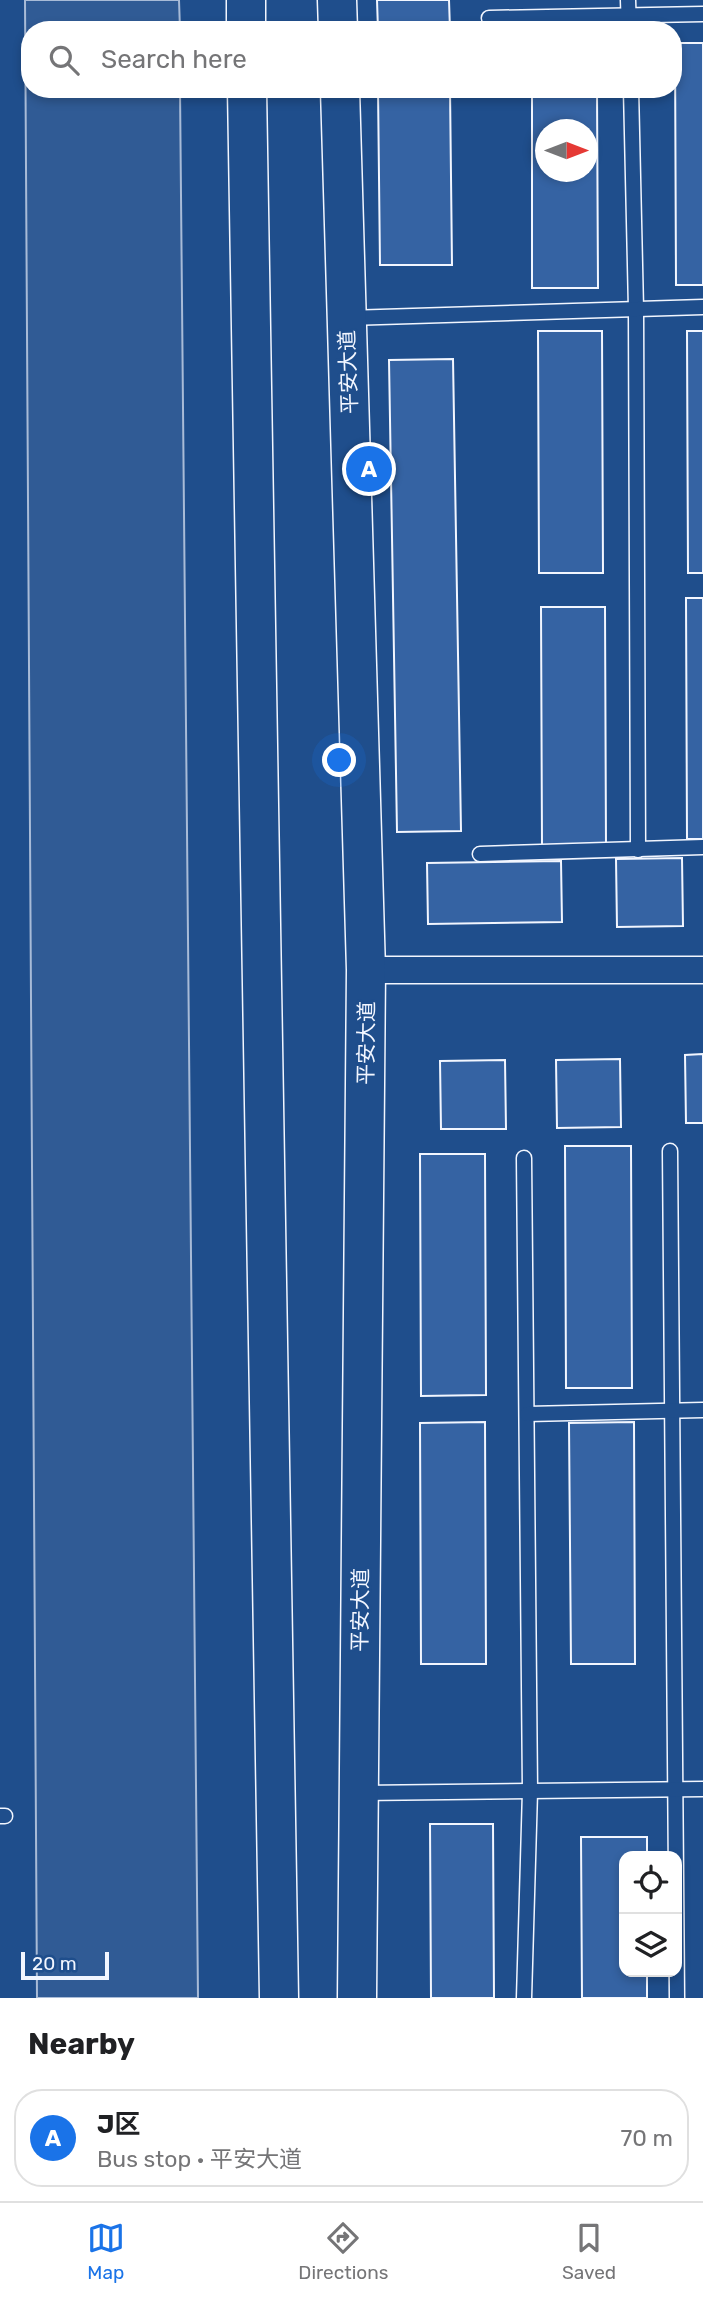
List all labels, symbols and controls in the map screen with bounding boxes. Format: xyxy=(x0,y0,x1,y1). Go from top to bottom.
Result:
search box xyxy=(21,21,682,98)
icon: search xyxy=(45,41,83,79)
text: Search here xyxy=(101,44,247,75)
north arrow xyxy=(535,119,598,182)
street label: 平安大道 xyxy=(334,330,362,414)
pin: A xyxy=(346,443,392,495)
your location xyxy=(322,743,356,777)
street label: 平安大道 xyxy=(353,1001,379,1085)
street label: 平安大道 xyxy=(347,1568,373,1652)
map controls xyxy=(619,1851,682,1977)
button: locate xyxy=(619,1851,682,1914)
button: layers xyxy=(619,1914,682,1977)
scale bar xyxy=(21,1949,108,1981)
text: 20 m xyxy=(32,1952,77,1975)
text: Nearby xyxy=(28,2026,135,2062)
text: J区 xyxy=(97,2109,140,2140)
text: A xyxy=(45,2124,61,2152)
text: 70 m xyxy=(621,2124,673,2152)
text: Bus stop · 平安大道 xyxy=(97,2145,302,2173)
tab: Map xyxy=(87,2219,125,2284)
tab: Directions xyxy=(298,2219,388,2284)
tab: Saved xyxy=(562,2219,616,2284)

